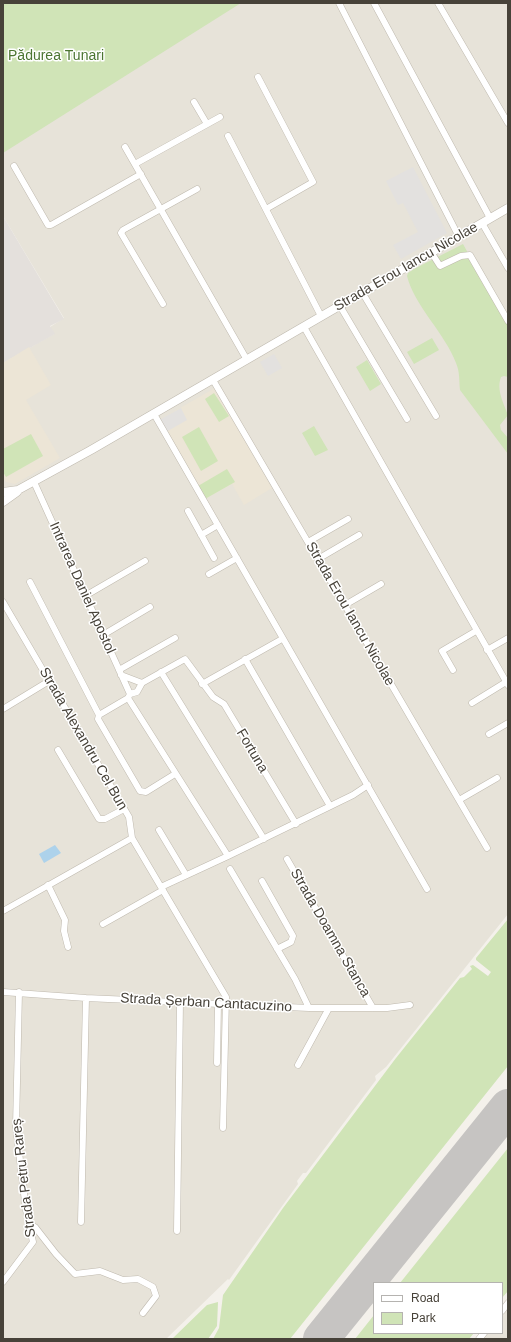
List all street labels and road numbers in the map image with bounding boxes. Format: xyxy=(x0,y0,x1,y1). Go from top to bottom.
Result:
street label: Strada Erou Iancu Nicolae xyxy=(331,219,481,315)
street label: Intrarea Daniel Apostol xyxy=(45,520,119,656)
street label: Strada Erou Iancu Nicolae xyxy=(302,539,398,689)
street label: Strada Alexandru Cel Bun xyxy=(35,665,131,813)
street label: Fortuna xyxy=(232,726,272,776)
street label: Strada Doamna Stanca xyxy=(286,866,374,1000)
street label: Strada Șerban Cantacuzino xyxy=(120,990,292,1016)
street label: Strada Petru Rareș xyxy=(8,1118,40,1238)

